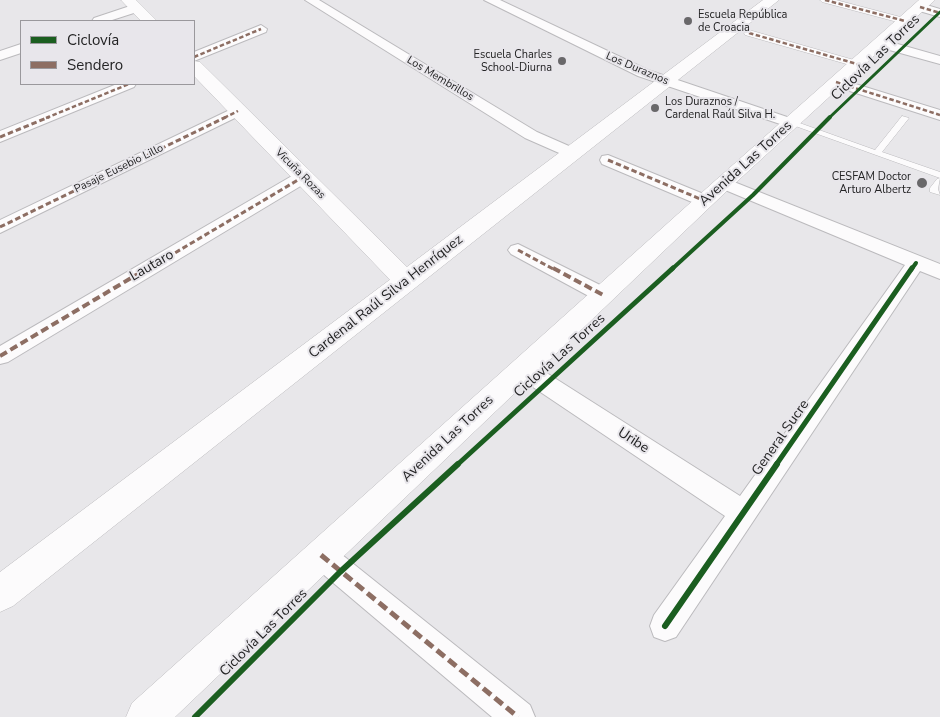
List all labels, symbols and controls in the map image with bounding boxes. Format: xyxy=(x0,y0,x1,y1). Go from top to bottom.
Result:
place label: Escuela República de Croacia xyxy=(698,8,787,34)
street label: Ciclovía Las Torres xyxy=(828,11,924,105)
marker: Escuela República de Croacia xyxy=(682,15,694,27)
legend xyxy=(20,20,195,85)
text: Ciclovía xyxy=(67,30,119,50)
place label: Escuela Charles School-Diurna xyxy=(474,48,552,74)
street label: Los Duraznos xyxy=(604,50,670,88)
street label: Los Membrillos xyxy=(404,54,476,104)
text: Sendero xyxy=(67,55,123,75)
marker: Escuela Charles School-Diurna xyxy=(556,55,568,67)
place label: Los Duraznos / Cardenal Raúl Silva H. xyxy=(665,95,775,121)
marker: Los Duraznos / Cardenal Raúl Silva H. xyxy=(649,102,661,114)
street label: Avenida Las Torres xyxy=(696,118,796,210)
street label: Pasaje Eusebio Lillo xyxy=(72,142,166,196)
street label: Vicuña Rozas xyxy=(272,146,328,202)
place label: CESFAM Doctor Arturo Albertz xyxy=(832,170,911,196)
marker: CESFAM Doctor Arturo Albertz xyxy=(915,176,929,190)
street label: Cardenal Raúl Silva Henríquez xyxy=(306,232,466,362)
street label: Lautaro xyxy=(127,247,177,285)
street label: Ciclovía Las Torres xyxy=(511,311,609,401)
street label: Avenida Las Torres xyxy=(399,392,497,486)
street label: General Sucre xyxy=(749,397,813,479)
street label: Uribe xyxy=(614,425,652,457)
street label: Ciclovía Las Torres xyxy=(217,586,311,680)

